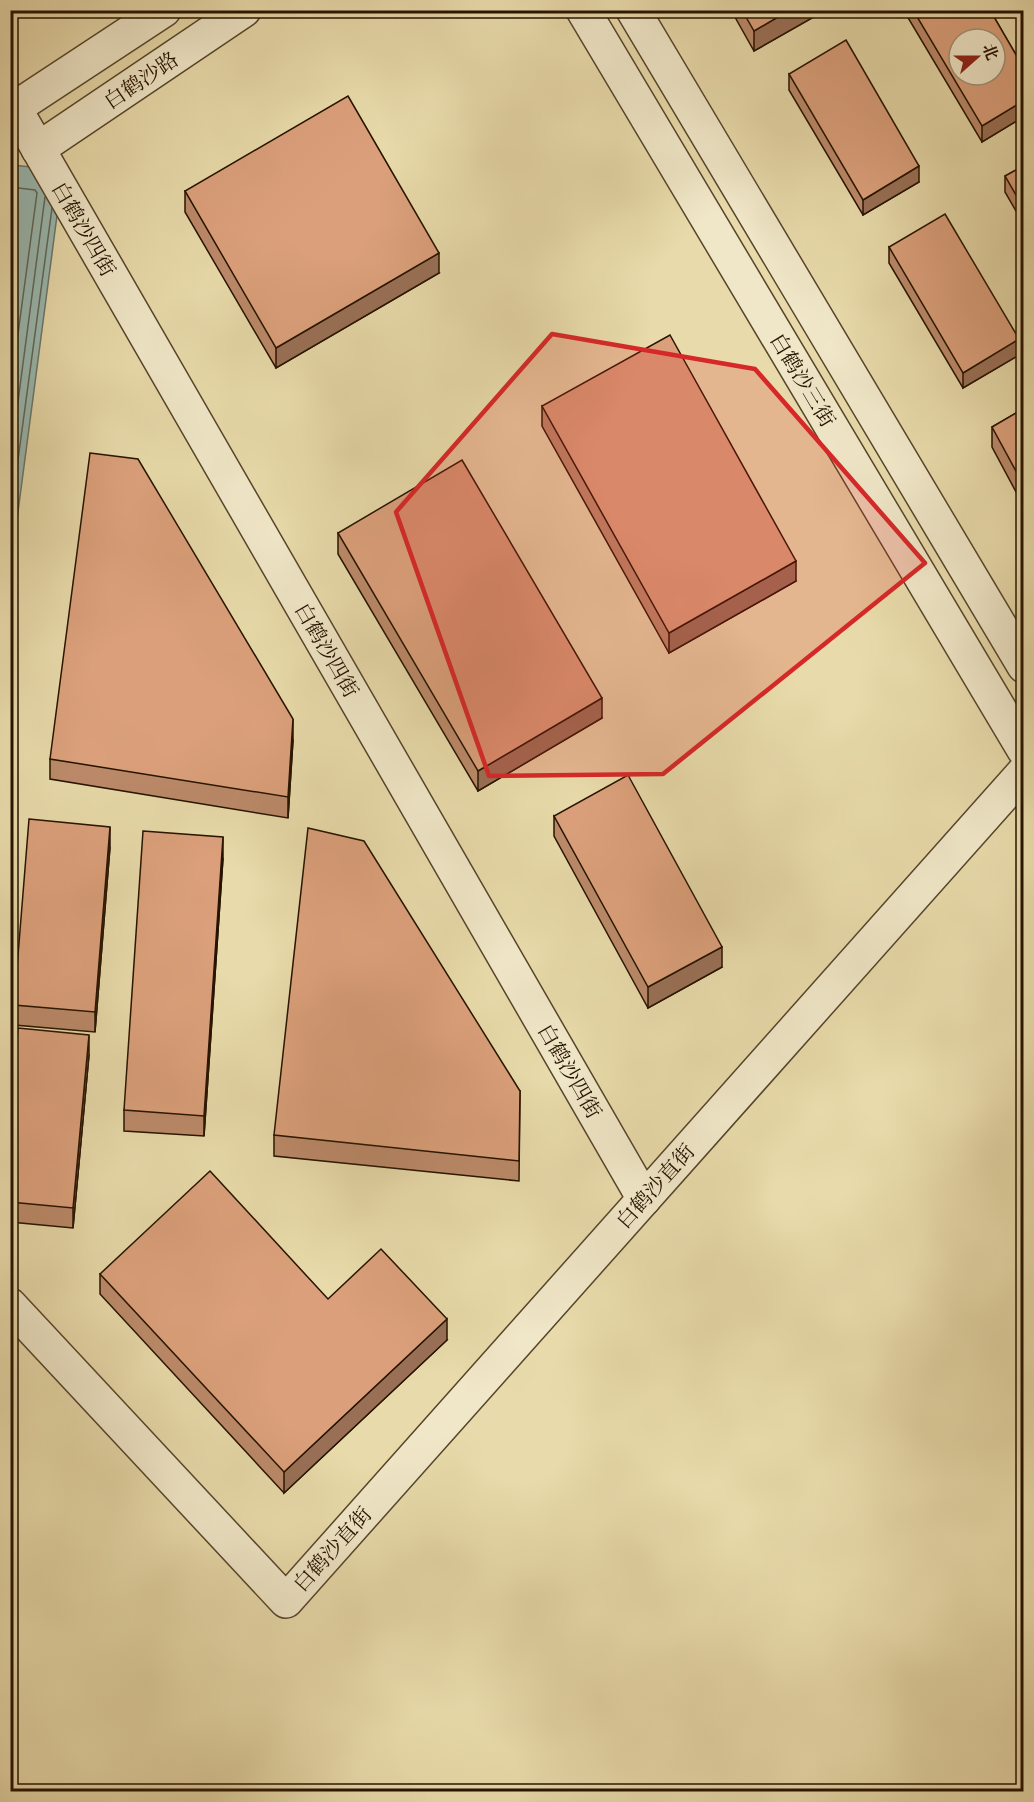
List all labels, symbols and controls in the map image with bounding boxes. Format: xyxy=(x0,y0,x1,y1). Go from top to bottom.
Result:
north arrow xyxy=(947,27,1007,87)
text: 北 xyxy=(979,41,1003,63)
street label: 白鹤沙路 xyxy=(99,46,183,114)
street label: 白鹤沙四街 xyxy=(47,177,121,281)
street label: 白鹤沙三街 xyxy=(765,329,841,431)
street label: 白鹤沙四街 xyxy=(290,598,364,702)
street label: 白鹤沙四街 xyxy=(533,1019,607,1123)
street label: 白鹤沙直街 xyxy=(611,1139,699,1233)
street label: 白鹤沙直街 xyxy=(288,1502,376,1596)

